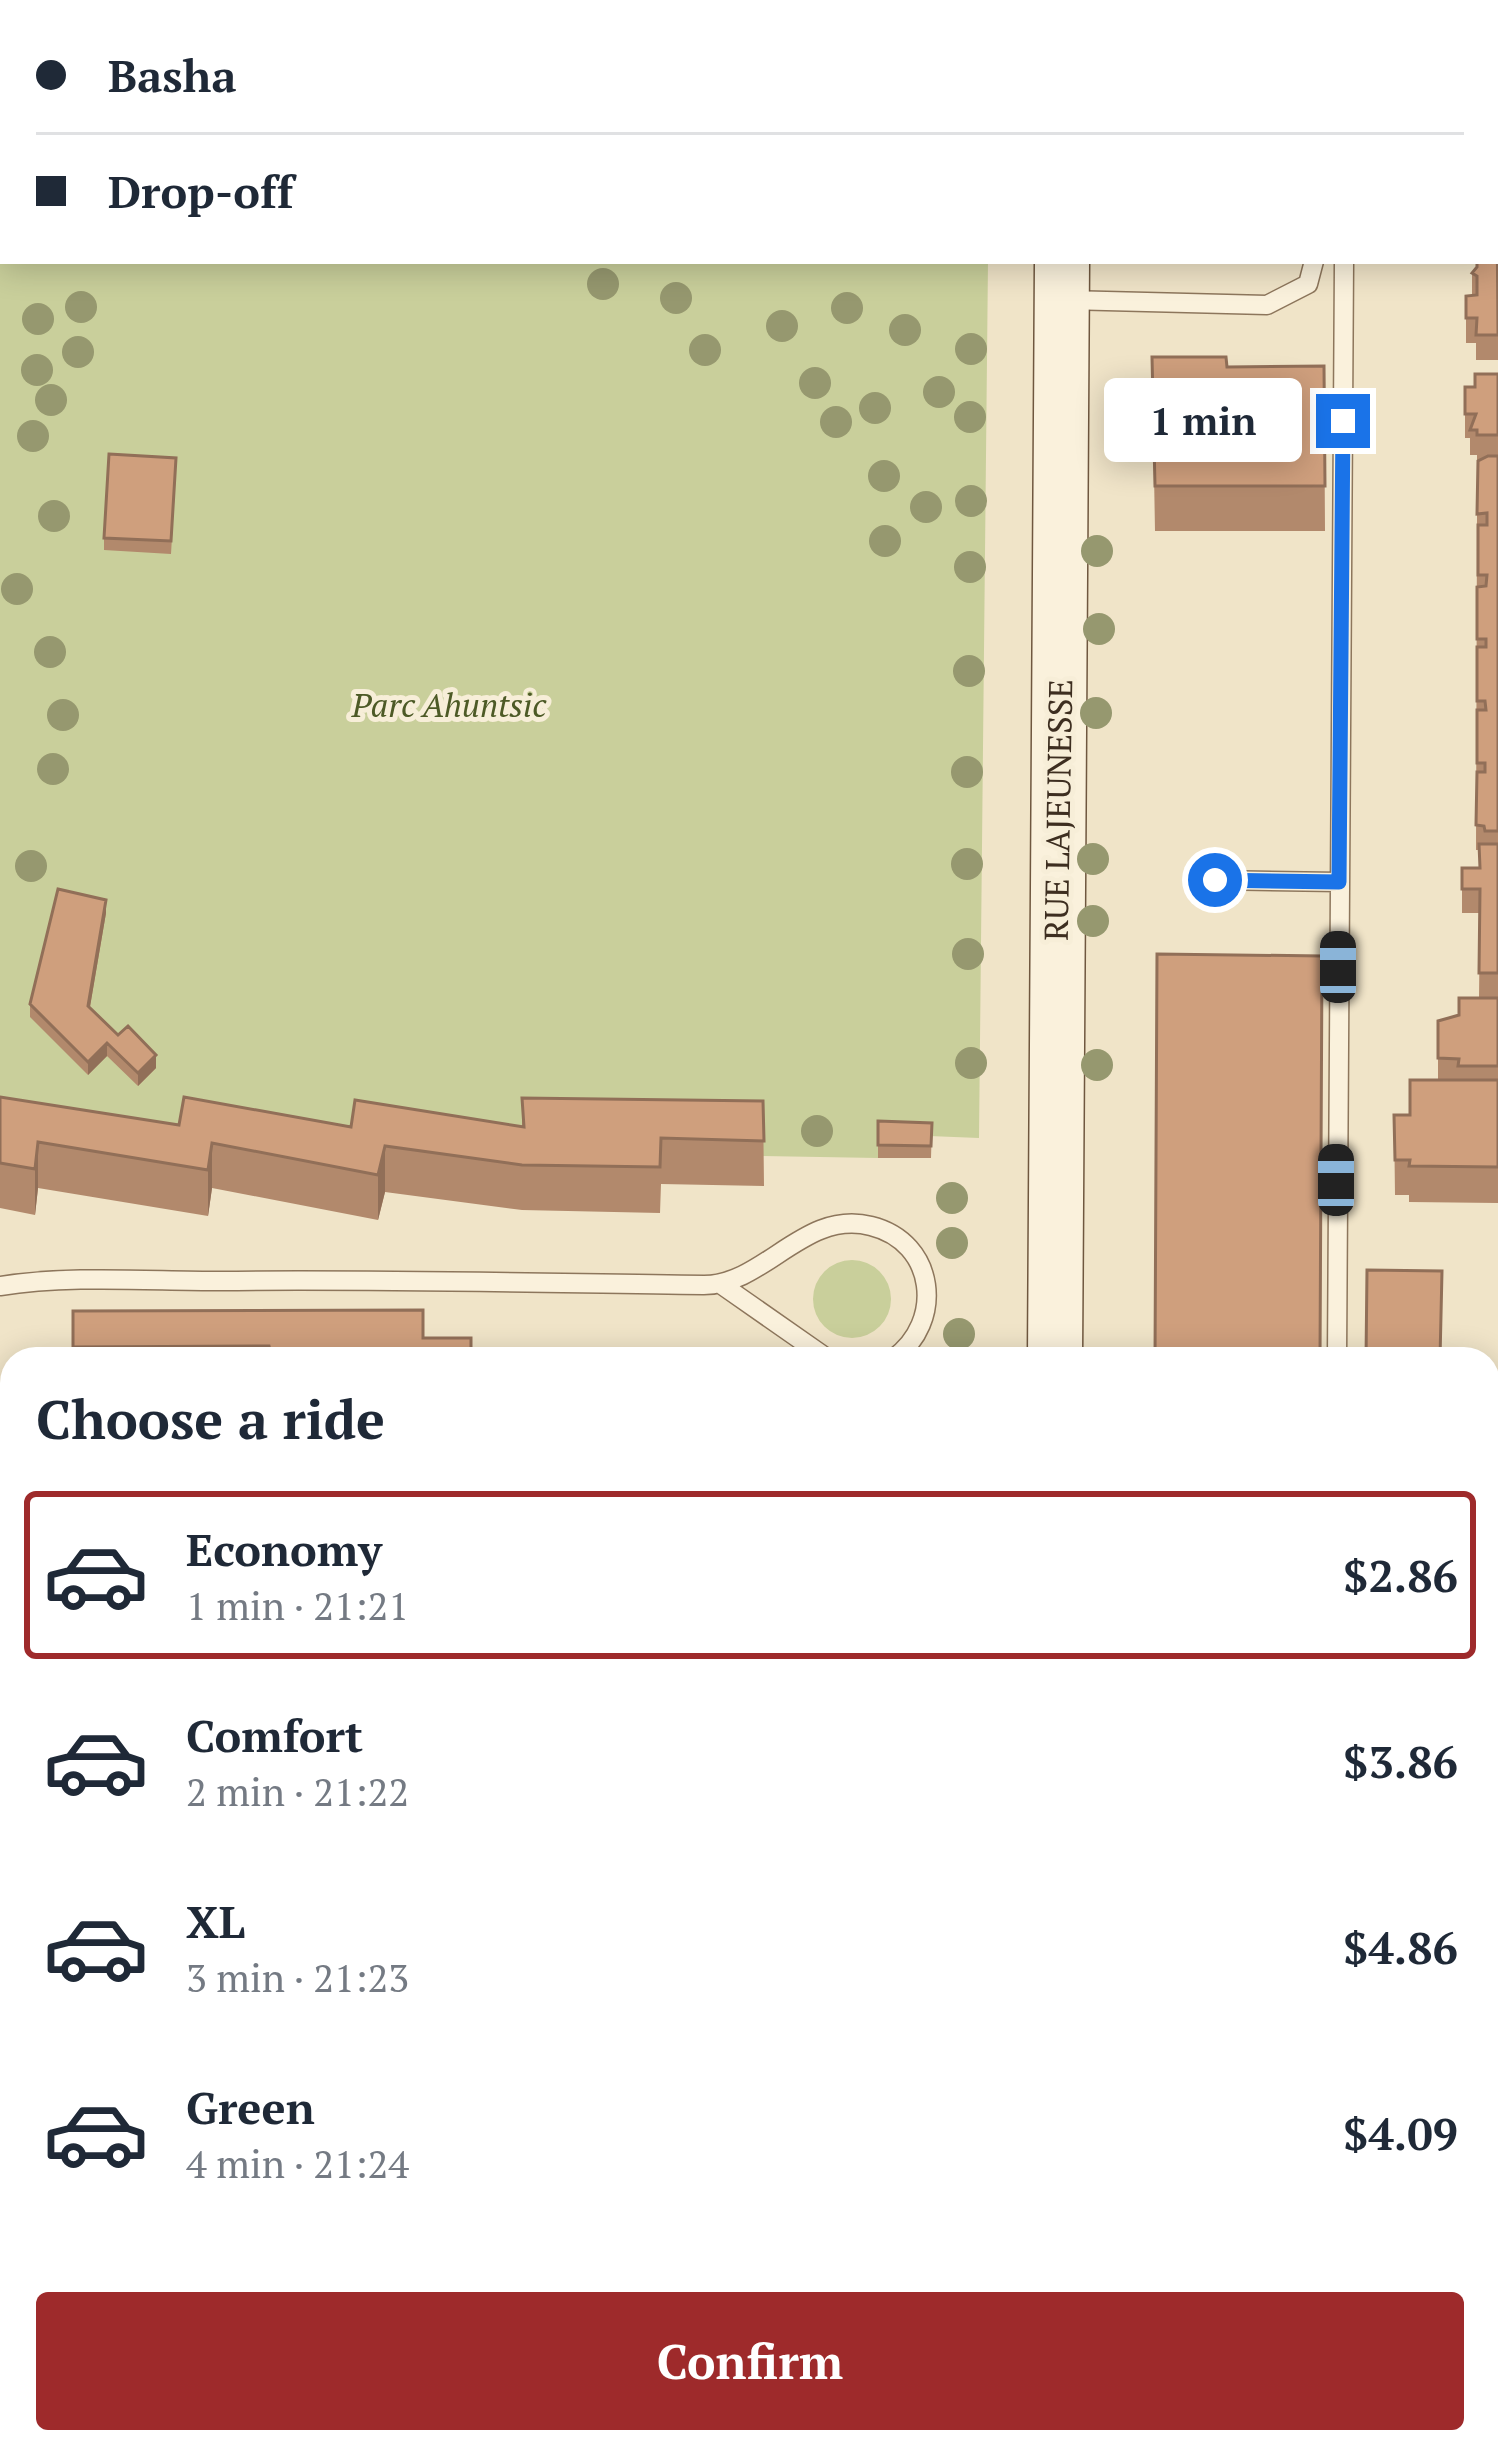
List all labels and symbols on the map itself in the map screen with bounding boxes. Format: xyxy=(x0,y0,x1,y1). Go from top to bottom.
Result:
callout: 1 min xyxy=(1103,379,1301,463)
route end xyxy=(1316,394,1370,448)
street label: RUE LAJEUNESSE xyxy=(1034,679,1081,941)
park label: Parc Ahuntsic xyxy=(351,683,547,726)
route start xyxy=(1188,853,1242,907)
car xyxy=(1320,931,1356,1003)
car xyxy=(1318,1144,1354,1216)

